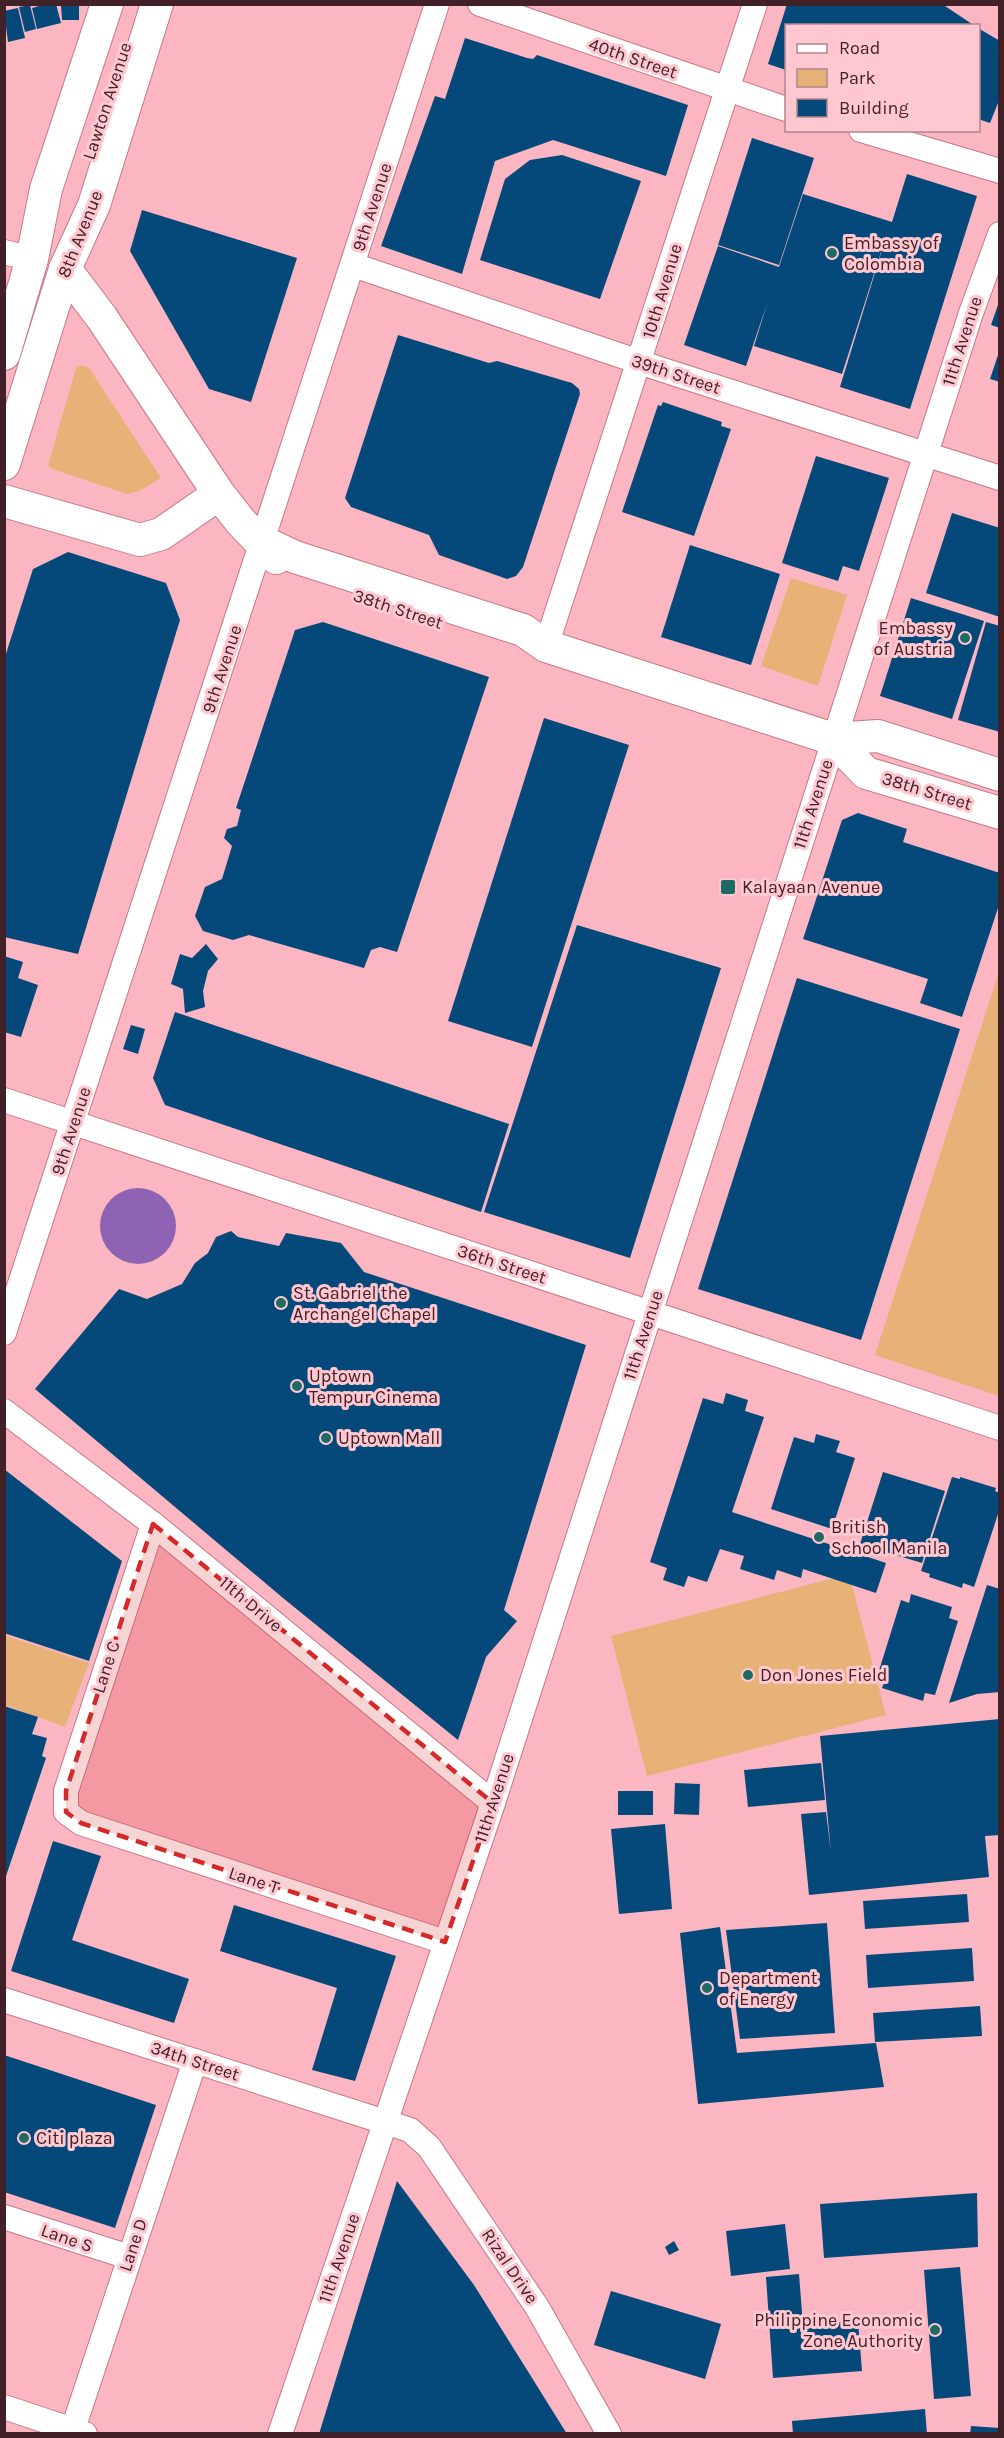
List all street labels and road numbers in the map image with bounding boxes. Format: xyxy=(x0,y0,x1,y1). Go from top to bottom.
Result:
street label: 40th Street xyxy=(586,33,680,83)
street label: Lawton Avenue xyxy=(78,39,136,163)
street label: 9th Avenue xyxy=(347,160,397,254)
street label: 8th Avenue xyxy=(53,187,107,281)
street label: 10th Avenue xyxy=(637,241,687,341)
street label: 11th Avenue xyxy=(937,293,987,389)
street label: 39th Street xyxy=(629,349,724,399)
street label: 38th Street xyxy=(350,584,446,634)
street label: 9th Avenue xyxy=(197,622,247,716)
street label: 11th Avenue xyxy=(788,756,838,852)
street label: 38th Street xyxy=(879,767,975,815)
street label: 9th Avenue xyxy=(46,1084,96,1178)
street label: 36th Street xyxy=(455,1239,549,1289)
street label: 11th Avenue xyxy=(618,1287,668,1383)
street label: 11th Drive xyxy=(215,1571,287,1637)
street label: Lane C xyxy=(87,1638,125,1696)
street label: 11th Avenue xyxy=(469,1750,519,1846)
street label: Lane T xyxy=(226,1862,282,1898)
street label: 34th Street xyxy=(148,2036,242,2086)
street label: 11th Avenue xyxy=(313,2210,365,2306)
street label: Lane D xyxy=(114,2216,152,2274)
street label: Lane S xyxy=(38,2219,96,2257)
street label: Rizal Drive xyxy=(477,2224,543,2308)

